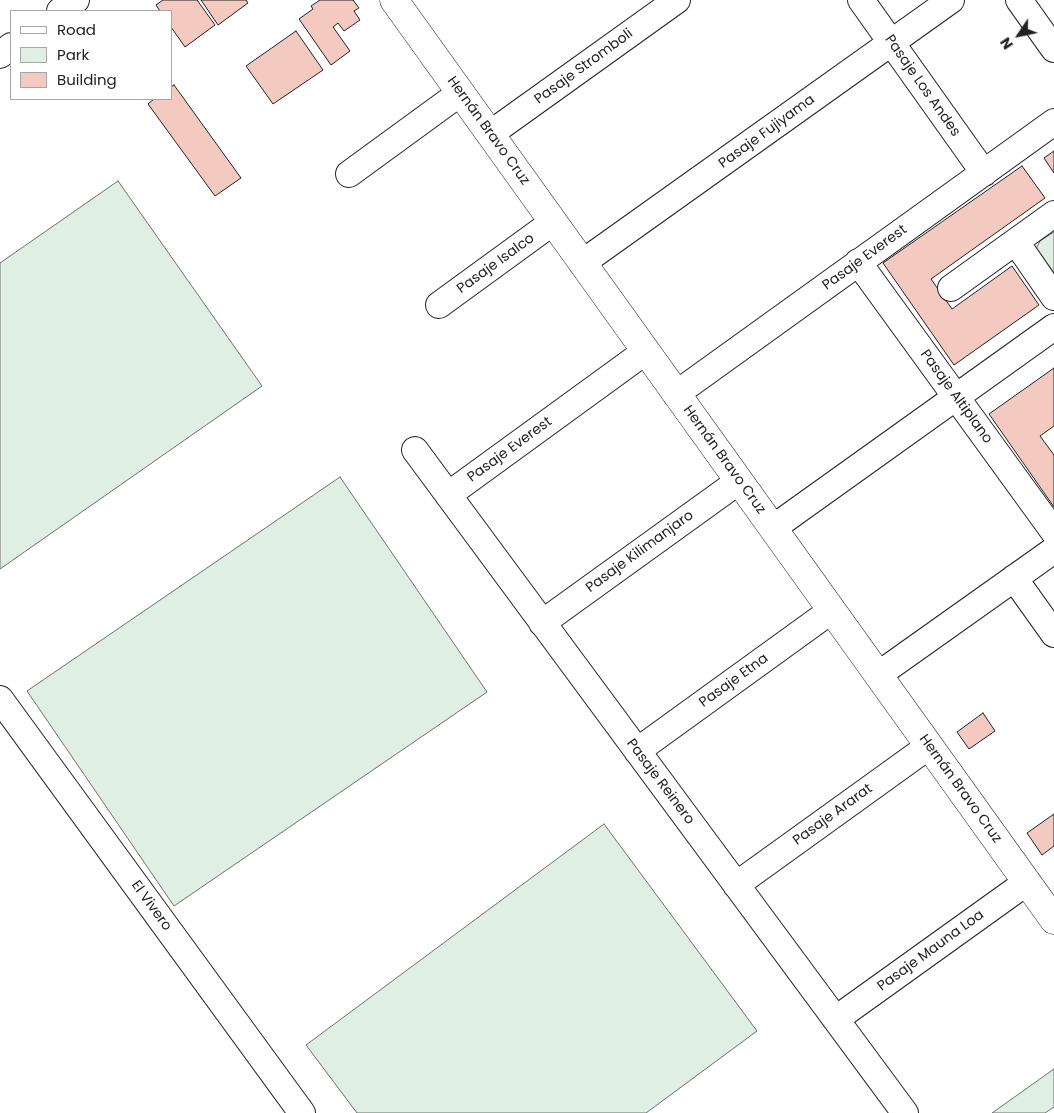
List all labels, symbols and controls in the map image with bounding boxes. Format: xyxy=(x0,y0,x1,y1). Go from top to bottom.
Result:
legend xyxy=(10,10,172,100)
north arrow xyxy=(994,10,1044,60)
text: Road xyxy=(57,19,96,40)
street label: Pasaje Stromboli xyxy=(532,26,636,108)
street label: Pasaje Los Andes xyxy=(881,32,963,140)
text: N xyxy=(995,33,1018,53)
text: Park xyxy=(57,44,89,65)
text: Building xyxy=(57,69,117,90)
street label: Hernán Bravo Cruz xyxy=(443,74,533,188)
street label: Pasaje Fujiyama xyxy=(716,92,818,172)
street label: Pasaje Everest xyxy=(820,222,910,294)
street label: Pasaje Isalco xyxy=(454,230,538,298)
street label: Pasaje Altiplano xyxy=(916,347,996,447)
street label: Hernán Bravo Cruz xyxy=(679,403,769,517)
street label: Pasaje Everest xyxy=(465,414,555,486)
street label: Pasaje Kilimanjaro xyxy=(583,507,697,597)
street label: Pasaje Etna xyxy=(696,650,772,712)
street label: Hernán Bravo Cruz xyxy=(915,732,1005,846)
street label: Pasaje Reinero xyxy=(622,736,698,828)
street label: Pasaje Ararat xyxy=(790,781,876,849)
street label: El Vivero xyxy=(127,878,175,934)
street label: Pasaje Mauna Loa xyxy=(875,907,987,995)

